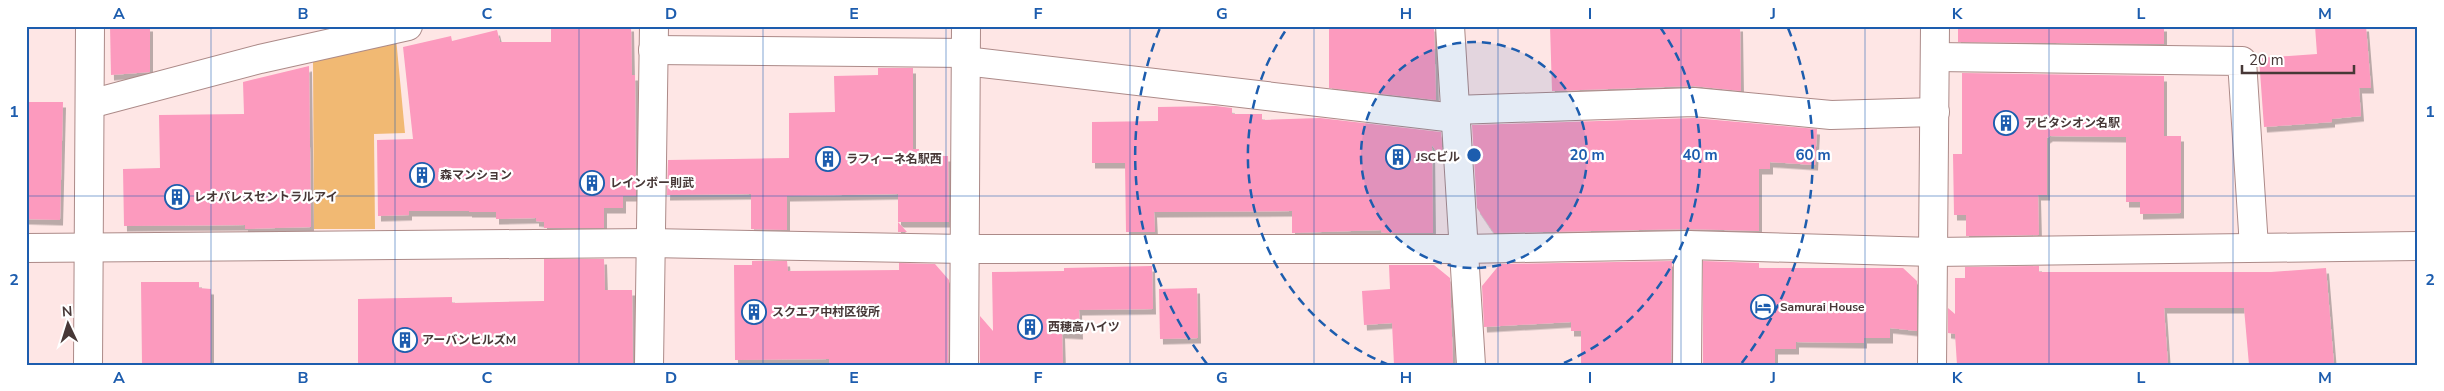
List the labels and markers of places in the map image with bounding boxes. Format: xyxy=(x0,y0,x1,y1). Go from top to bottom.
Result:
building icon: アビタシオン名駅 xyxy=(1993,110,2019,136)
place label: アビタシオン名駅 xyxy=(2024,115,2120,131)
building icon: JSCビル xyxy=(1385,144,1411,170)
building icon: ラフィーネ名駅西 xyxy=(815,146,841,172)
centre of rings xyxy=(1465,146,1483,164)
place label: JSCビル xyxy=(1415,149,1460,165)
place label: ラフィーネ名駅西 xyxy=(846,151,942,167)
building icon: 森マンション xyxy=(409,162,435,188)
place label: 森マンション xyxy=(440,167,512,183)
building icon: レインボー則武 xyxy=(579,170,605,196)
place label: レインボー則武 xyxy=(610,175,694,191)
building icon: レオパレスセントラルアイ xyxy=(164,184,190,210)
place label: レオパレスセントラルアイ xyxy=(194,189,337,205)
hotel icon: Samurai House xyxy=(1750,294,1776,320)
building icon: スクエア中村区役所 xyxy=(741,299,767,325)
place label: Samurai House xyxy=(1780,299,1865,315)
place label: スクエア中村区役所 xyxy=(772,304,880,320)
building icon: 西穂高ハイツ xyxy=(1017,314,1043,340)
place label: 西穂高ハイツ xyxy=(1048,319,1120,335)
building icon: アーバンヒルズM xyxy=(392,327,418,353)
place label: アーバンヒルズM xyxy=(422,332,516,348)

